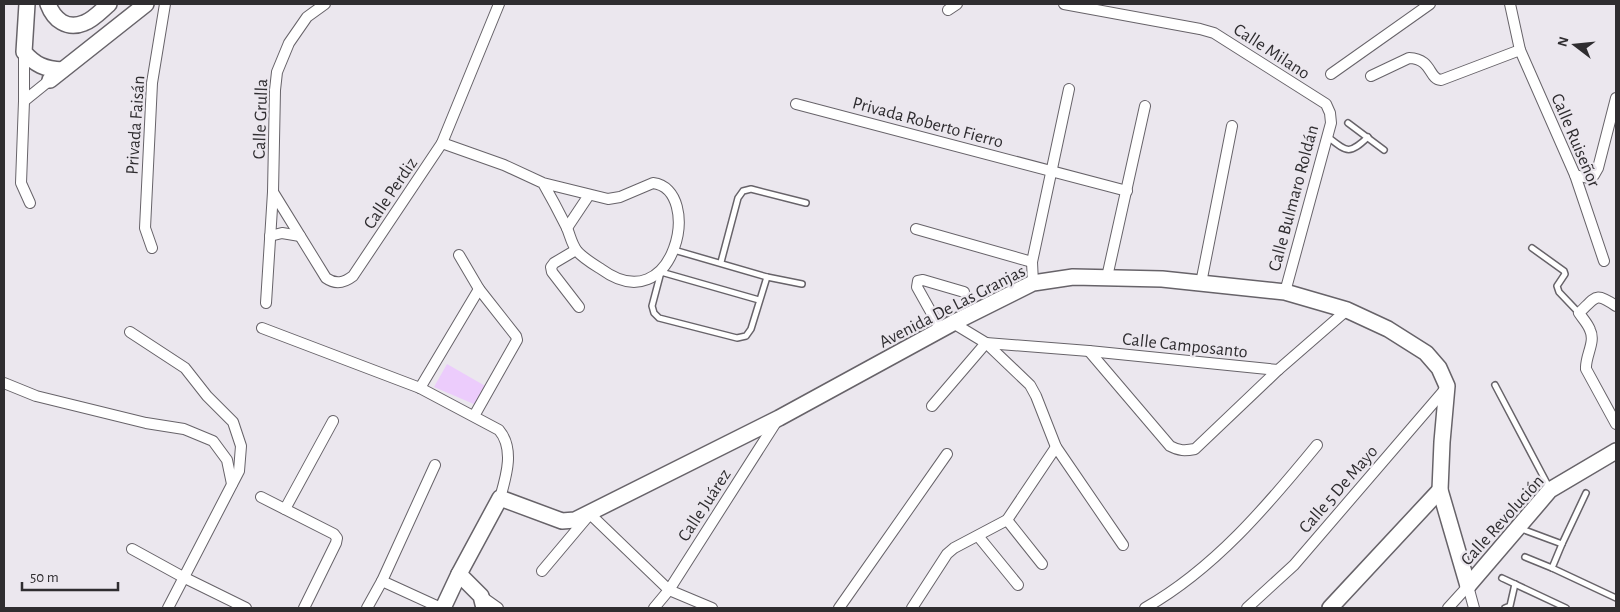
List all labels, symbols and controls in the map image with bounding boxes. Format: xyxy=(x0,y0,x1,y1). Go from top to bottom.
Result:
north arrow xyxy=(1550,20,1600,70)
street label: Calle Milano xyxy=(1230,21,1313,83)
text: N xyxy=(1555,35,1572,48)
street label: Privada Faisán xyxy=(124,75,148,175)
street label: Calle Grulla xyxy=(251,79,271,160)
street label: Calle Ruiseñor xyxy=(1547,91,1603,190)
street label: Privada Roberto Fierro xyxy=(850,94,1005,152)
street label: Calle Bulmaro Roldán xyxy=(1266,123,1322,273)
street label: Calle Perdiz xyxy=(361,155,421,232)
street label: Avenida De Las Granjas xyxy=(876,262,1029,352)
street label: Calle Camposanto xyxy=(1121,330,1249,362)
street label: Calle 5 De Mayo xyxy=(1296,442,1382,537)
street label: Calle Juárez xyxy=(675,466,735,545)
street label: Calle Revolución xyxy=(1458,472,1548,569)
scale bar xyxy=(22,560,119,592)
text: 50 m xyxy=(30,570,59,585)

